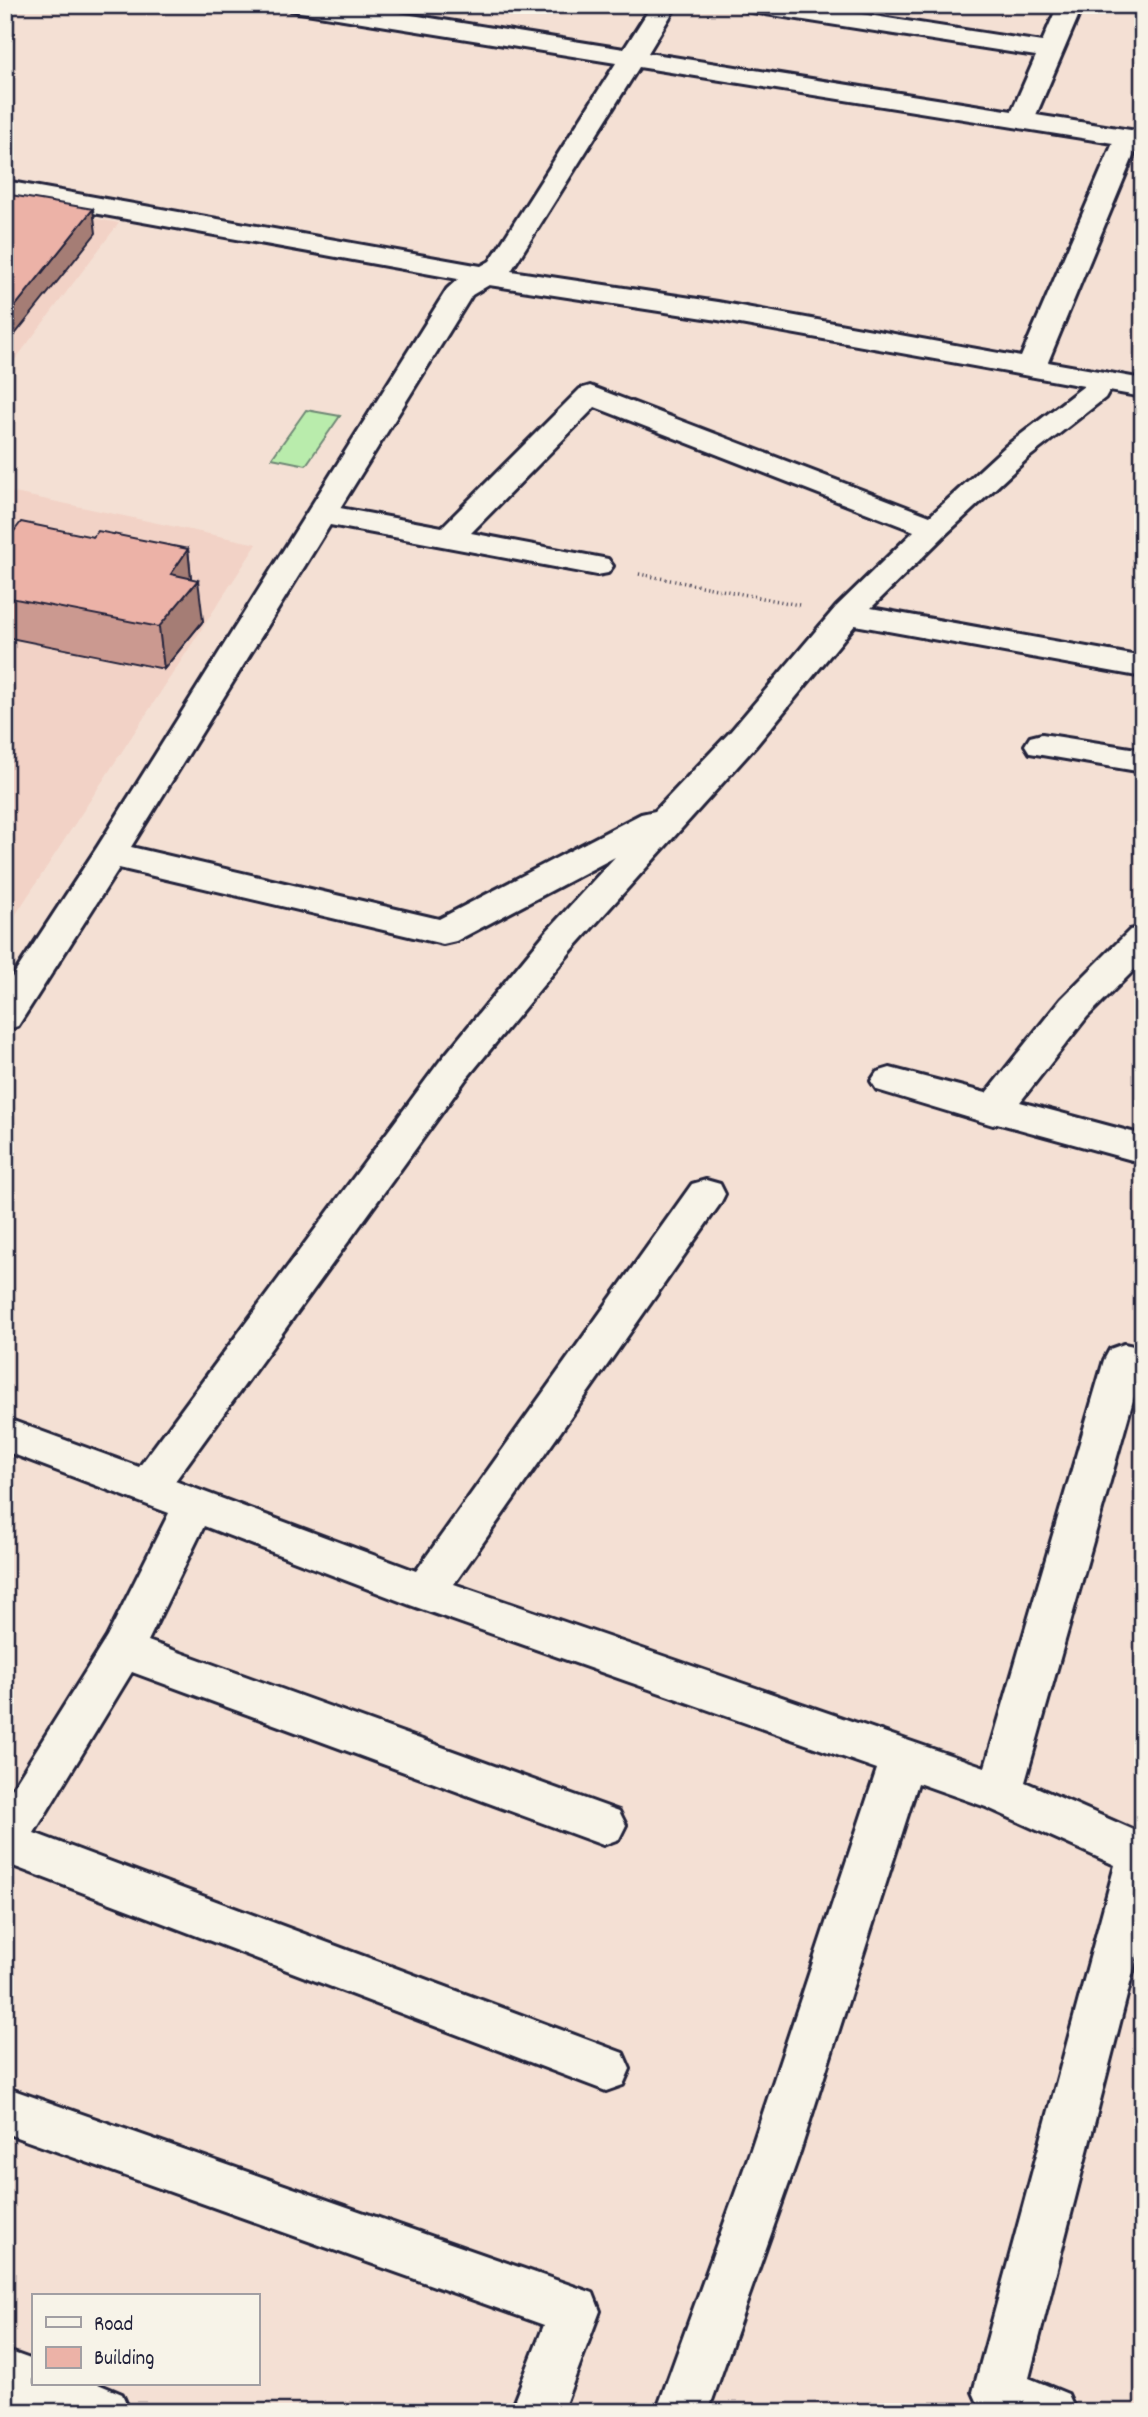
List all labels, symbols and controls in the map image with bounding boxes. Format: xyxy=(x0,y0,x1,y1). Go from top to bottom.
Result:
legend xyxy=(32,2294,259,2386)
text: Road xyxy=(94,2311,133,2341)
text: Building xyxy=(94,2345,154,2375)

